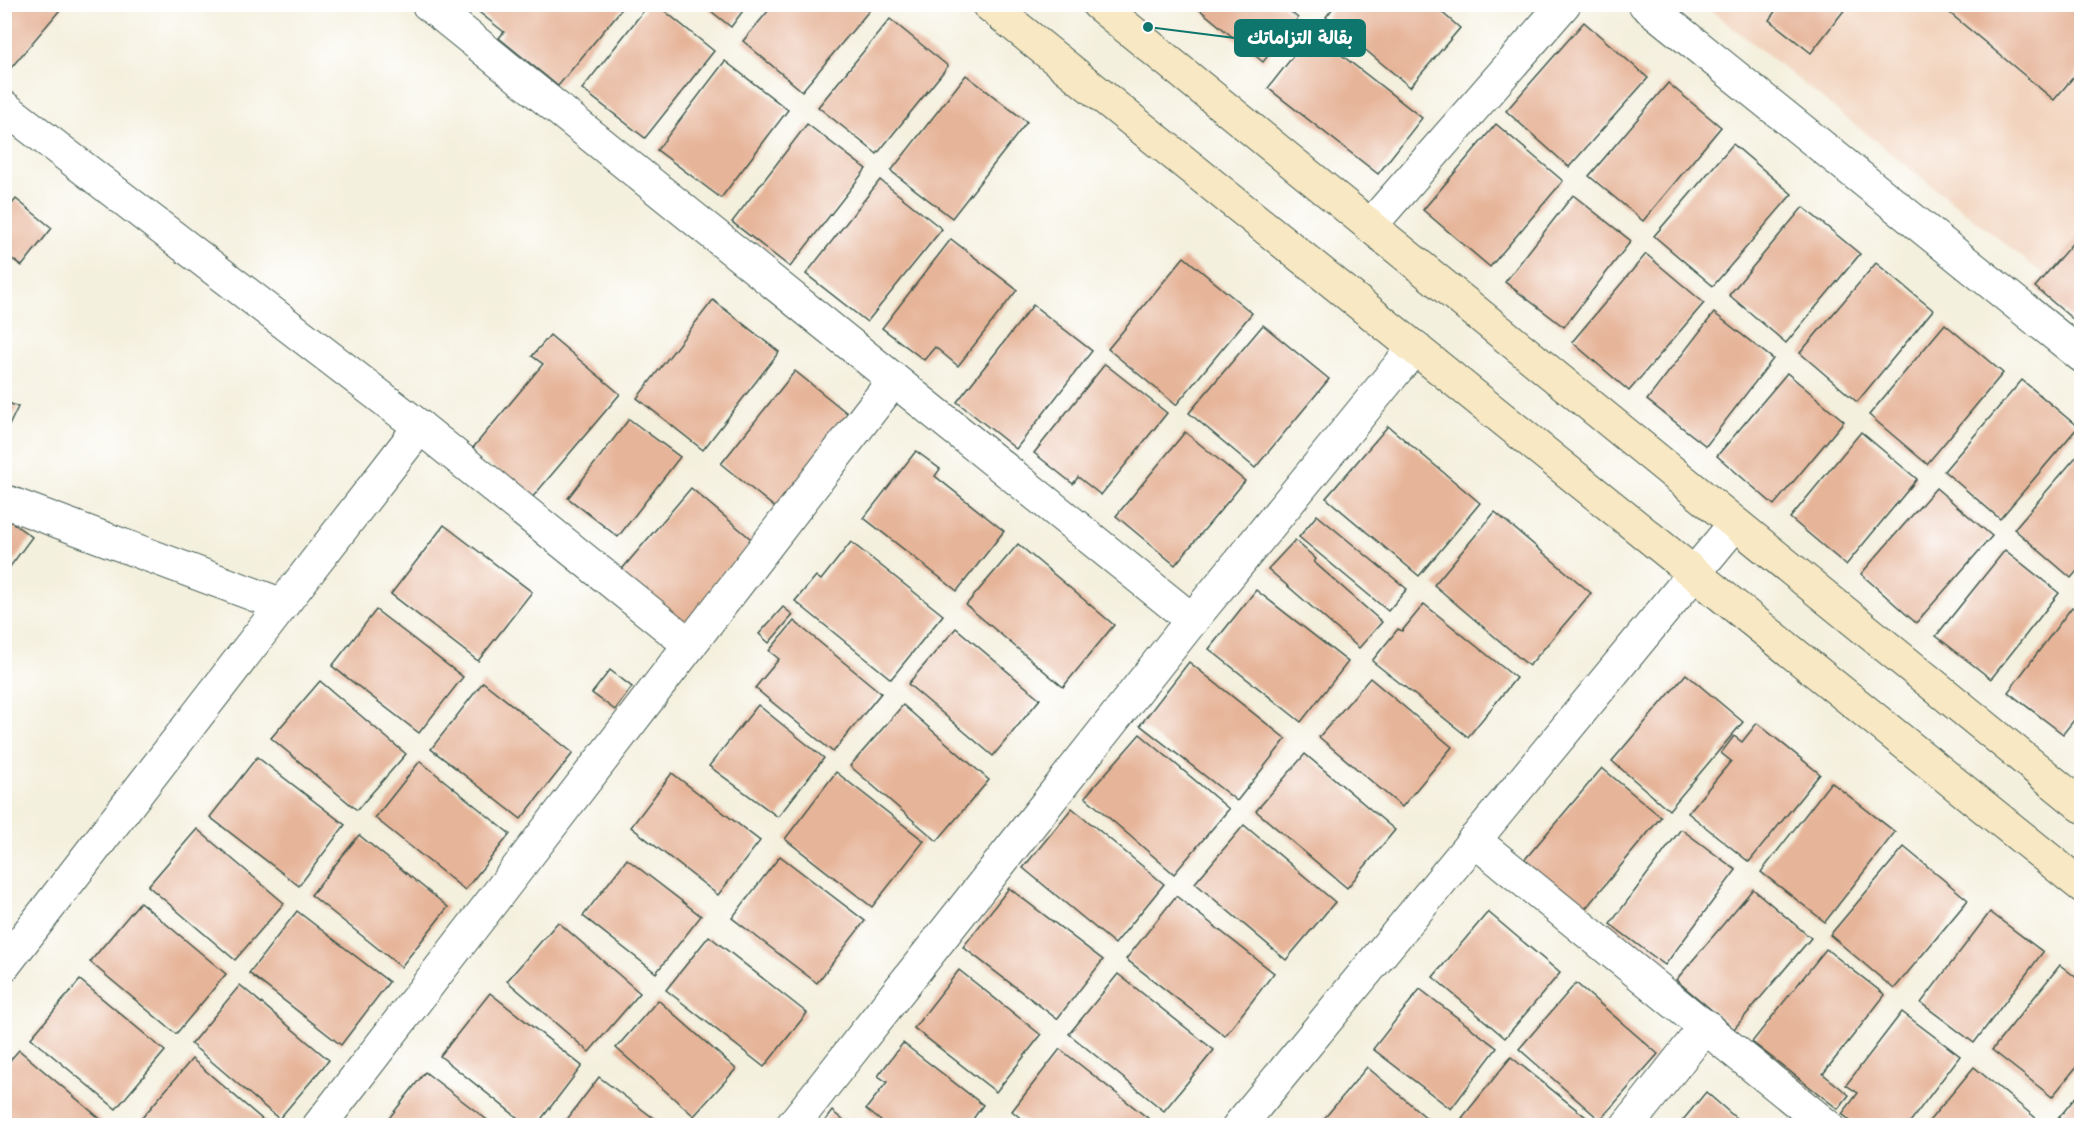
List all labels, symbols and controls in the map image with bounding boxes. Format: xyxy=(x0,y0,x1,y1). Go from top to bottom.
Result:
callout: بقالة التزاماتك xyxy=(1235,20,1365,56)
text: بقالة التزاماتك xyxy=(1247,23,1353,50)

